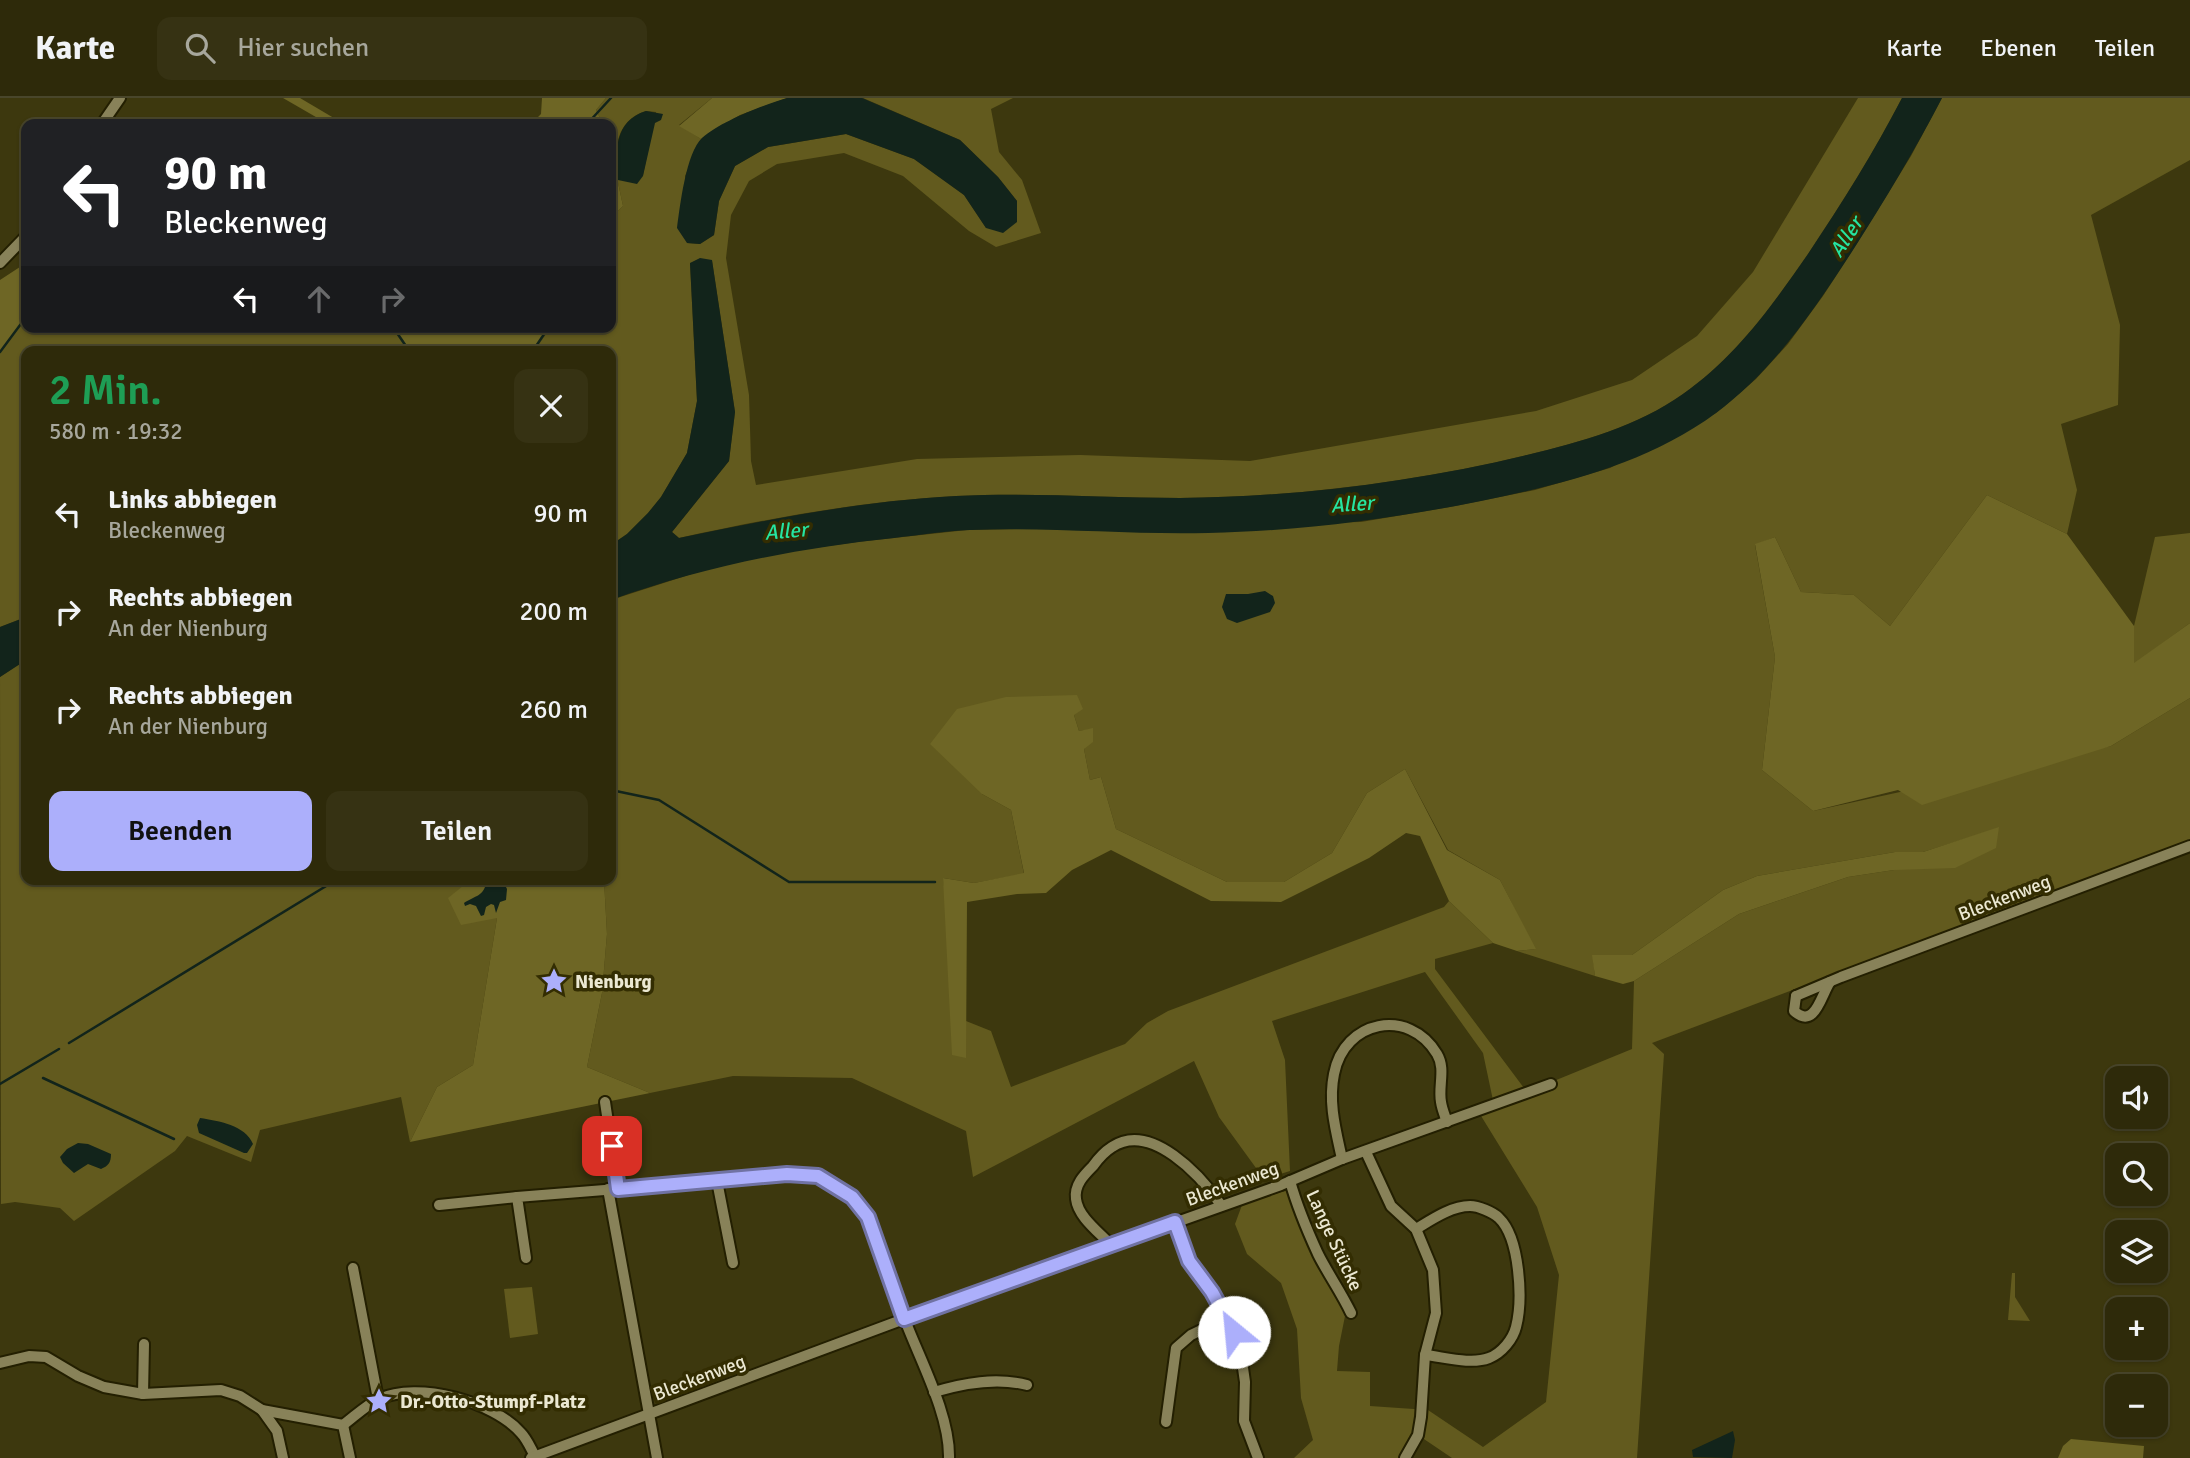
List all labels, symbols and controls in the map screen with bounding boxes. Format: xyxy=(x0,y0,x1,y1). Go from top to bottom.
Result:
search box xyxy=(157,17,647,80)
text: Karte xyxy=(35,28,115,69)
icon: search xyxy=(181,29,219,67)
text: Hier suchen xyxy=(237,32,369,64)
text: Karte xyxy=(1886,33,1942,63)
text: Ebenen xyxy=(1980,33,2057,63)
text: Teilen xyxy=(2095,33,2155,63)
text: 90 m xyxy=(164,143,267,203)
icon: left xyxy=(49,147,140,238)
text: Bleckenweg xyxy=(164,203,328,242)
water label: Aller xyxy=(1823,209,1870,262)
icon: left xyxy=(227,280,265,318)
icon: ahead xyxy=(300,280,338,318)
icon: right xyxy=(373,280,411,318)
text: 2 Min. xyxy=(49,365,162,416)
button: close xyxy=(514,369,588,443)
text: 580 m · 19:32 xyxy=(49,417,183,446)
text: Links abbiegen xyxy=(108,484,277,516)
water label: Aller xyxy=(1330,489,1377,518)
icon: left xyxy=(49,495,87,533)
text: 90 m xyxy=(533,498,588,530)
text: Bleckenweg xyxy=(108,516,226,545)
water label: Aller xyxy=(764,516,812,546)
text: Rechts abbiegen xyxy=(108,582,293,614)
icon: right xyxy=(49,593,87,631)
text: 200 m xyxy=(519,596,588,628)
text: An der Nienburg xyxy=(108,614,268,643)
text: Rechts abbiegen xyxy=(108,680,293,712)
icon: right xyxy=(49,691,87,729)
text: 260 m xyxy=(519,694,588,726)
text: An der Nienburg xyxy=(108,712,268,741)
button: Beenden xyxy=(49,791,312,871)
button: Teilen xyxy=(326,791,588,871)
street label: Bleckenweg xyxy=(1955,869,2054,927)
place icon: Nienburg xyxy=(539,966,569,996)
place label: Nienburg xyxy=(575,970,652,994)
map controls xyxy=(2105,1066,2168,1437)
button: sound xyxy=(2105,1066,2168,1129)
pin xyxy=(582,1116,642,1176)
icon: arrive xyxy=(593,1127,631,1165)
button: search xyxy=(2105,1143,2168,1206)
street label: Bleckenweg xyxy=(1183,1156,1282,1212)
street label: Lange Stücke xyxy=(1300,1186,1368,1295)
button: layers xyxy=(2105,1220,2168,1283)
position arrow xyxy=(1197,1295,1271,1369)
button: + xyxy=(2105,1297,2168,1360)
street label: Bleckenweg xyxy=(650,1349,749,1407)
button: − xyxy=(2105,1374,2168,1437)
place icon: Dr.-Otto-Stumpf-Platz xyxy=(364,1386,394,1416)
place label: Dr.-Otto-Stumpf-Platz xyxy=(400,1390,586,1414)

